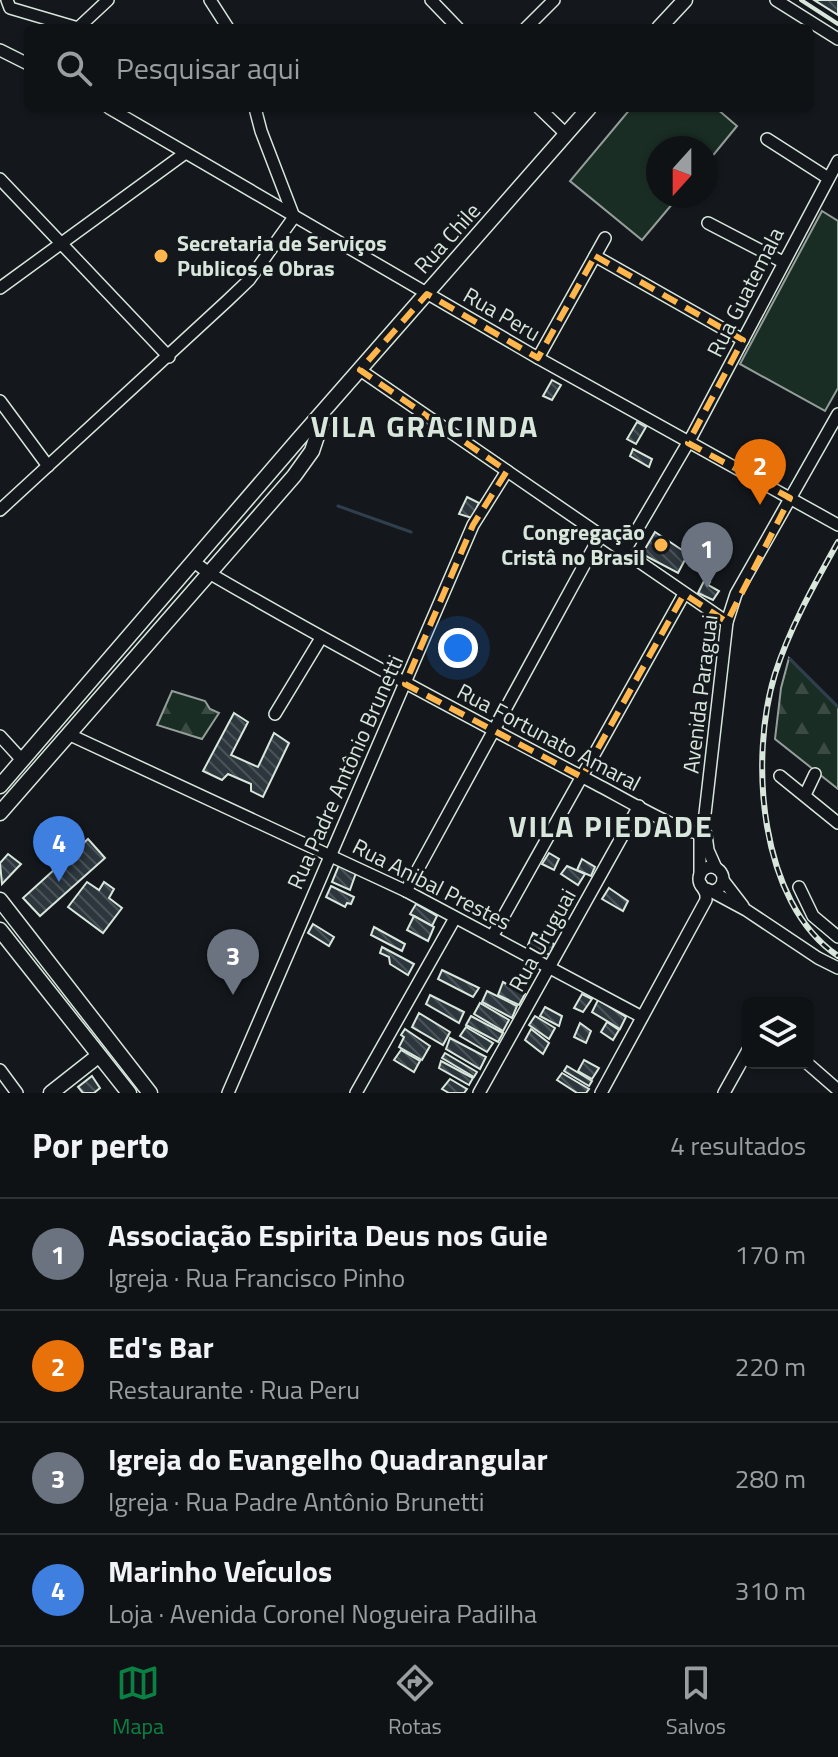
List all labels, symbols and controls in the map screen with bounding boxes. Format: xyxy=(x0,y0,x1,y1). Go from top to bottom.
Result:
search box xyxy=(24,24,814,112)
text: Pesquisar aqui xyxy=(116,45,300,91)
icon: search xyxy=(52,46,96,90)
north arrow xyxy=(646,136,718,208)
street label: Rua Chile xyxy=(406,195,488,281)
street label: Rua Guatemala xyxy=(698,221,792,363)
place label: Secretaria de Serviços Publicos e Obras xyxy=(177,226,387,285)
marker: Secretaria de Serviços Publicos e Obras xyxy=(152,247,170,265)
street label: Rua Peru xyxy=(457,278,547,350)
district label: VILA GRACINDA xyxy=(311,403,539,449)
pin: 2 xyxy=(734,439,786,505)
place label: Congregação Cristâ no Brasil xyxy=(501,515,645,574)
pin: 1 xyxy=(681,522,733,588)
marker: Congregação Cristâ no Brasil xyxy=(652,536,670,554)
street label: Avenida Paraguai xyxy=(673,613,727,775)
your location xyxy=(438,628,478,668)
street label: Rua Padre Antônio Brunetti xyxy=(278,649,412,895)
street label: Rua Fortunato Amaral xyxy=(451,674,647,800)
district label: VILA PIEDADE xyxy=(508,803,714,849)
pin: 4 xyxy=(33,816,85,882)
street label: Rua Anibal Prestes xyxy=(347,829,517,939)
street label: Rua Uruguai xyxy=(500,882,584,998)
pin: 3 xyxy=(207,929,259,995)
map controls xyxy=(742,997,814,1069)
button: layers xyxy=(742,997,814,1069)
text: Por perto xyxy=(32,1119,169,1171)
text: 4 resultados xyxy=(670,1126,806,1165)
text: Associação Espirita Deus nos Guie xyxy=(108,1212,548,1258)
text: 1 xyxy=(51,1235,65,1274)
text: 170 m xyxy=(735,1235,806,1274)
text: Igreja · Rua Francisco Pinho xyxy=(108,1258,405,1297)
text: Ed's Bar xyxy=(108,1324,214,1370)
text: 2 xyxy=(51,1347,65,1386)
text: 220 m xyxy=(735,1347,806,1386)
text: Restaurante · Rua Peru xyxy=(108,1370,360,1409)
text: Igreja do Evangelho Quadrangular xyxy=(108,1436,548,1482)
text: 3 xyxy=(51,1459,65,1498)
text: 280 m xyxy=(735,1459,806,1498)
text: Igreja · Rua Padre Antônio Brunetti xyxy=(108,1482,484,1521)
text: Marinho Veículos xyxy=(108,1548,332,1594)
text: 4 xyxy=(51,1571,65,1610)
text: 310 m xyxy=(735,1571,806,1610)
text: Loja · Avenida Coronel Nogueira Padilha xyxy=(108,1594,537,1633)
tab: Mapa xyxy=(112,1661,164,1743)
tab: Rotas xyxy=(388,1661,442,1743)
tab: Salvos xyxy=(666,1661,726,1743)

